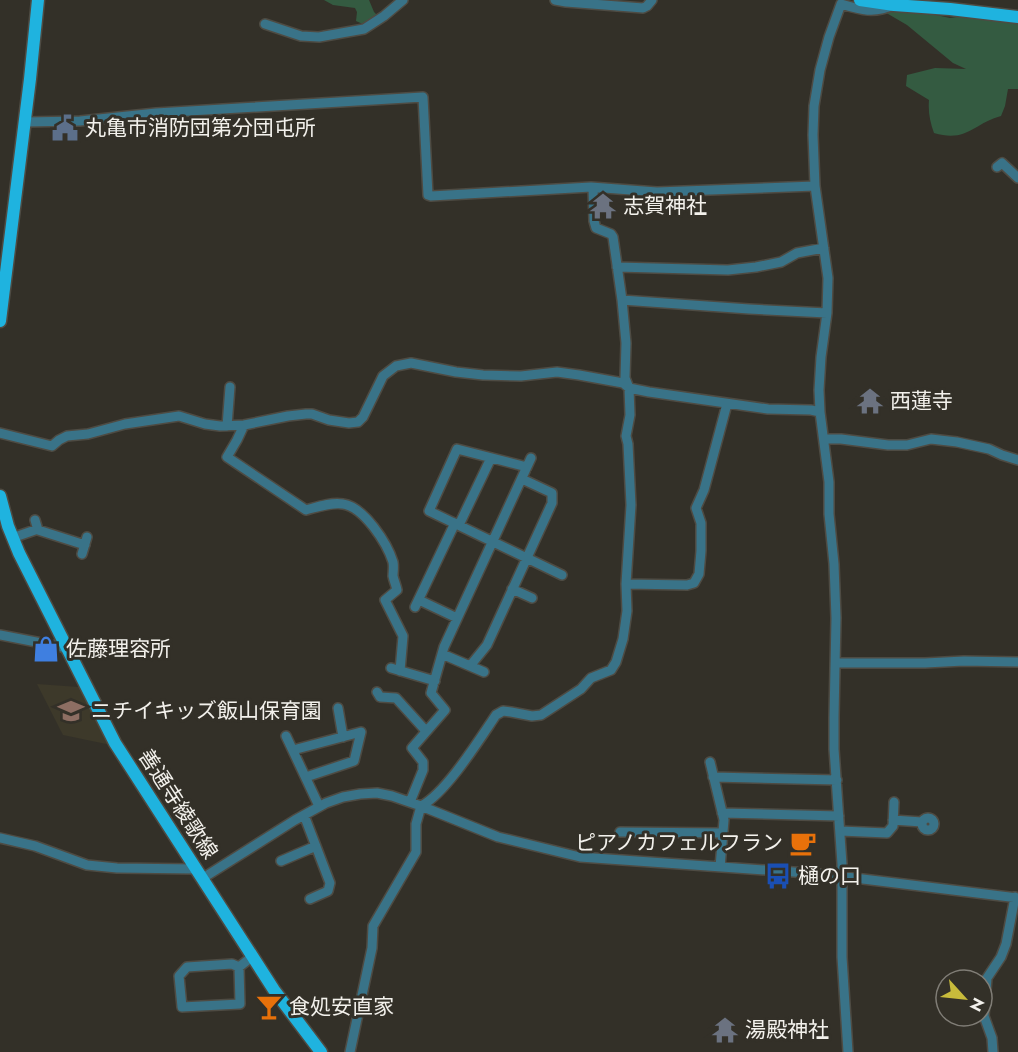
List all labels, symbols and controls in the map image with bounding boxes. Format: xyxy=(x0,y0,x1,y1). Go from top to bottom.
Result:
public building icon: 丸亀市消防団第分団屯所 xyxy=(50,113,80,143)
place label: 丸亀市消防団第分団屯所 xyxy=(85,113,316,143)
temple icon: 志賀神社 xyxy=(588,191,618,221)
place label: 志賀神社 xyxy=(623,191,707,221)
temple icon: 西蓮寺 xyxy=(855,386,885,416)
place label: 西蓮寺 xyxy=(890,386,953,416)
shop icon: 佐藤理容所 xyxy=(31,634,61,664)
place label: 佐藤理容所 xyxy=(66,634,171,664)
school or university icon: ニチイキッズ飯山保育園 xyxy=(56,696,86,726)
place label: ニチイキッズ飯山保育園 xyxy=(91,696,322,726)
street label: 善通寺綾歌線 xyxy=(131,743,225,865)
place label: ピアノカフェルフラン xyxy=(575,828,783,858)
cafe icon: ピアノカフェルフラン xyxy=(788,828,818,858)
bus stop icon: 樋の口 xyxy=(763,861,793,891)
place label: 樋の口 xyxy=(798,861,861,891)
north arrow xyxy=(934,968,994,1028)
bar icon: 食処安直家 xyxy=(254,992,284,1022)
place label: 食処安直家 xyxy=(289,992,394,1022)
text: N xyxy=(964,994,990,1015)
temple icon: 湯殿神社 xyxy=(710,1015,740,1045)
place label: 湯殿神社 xyxy=(745,1015,829,1045)

